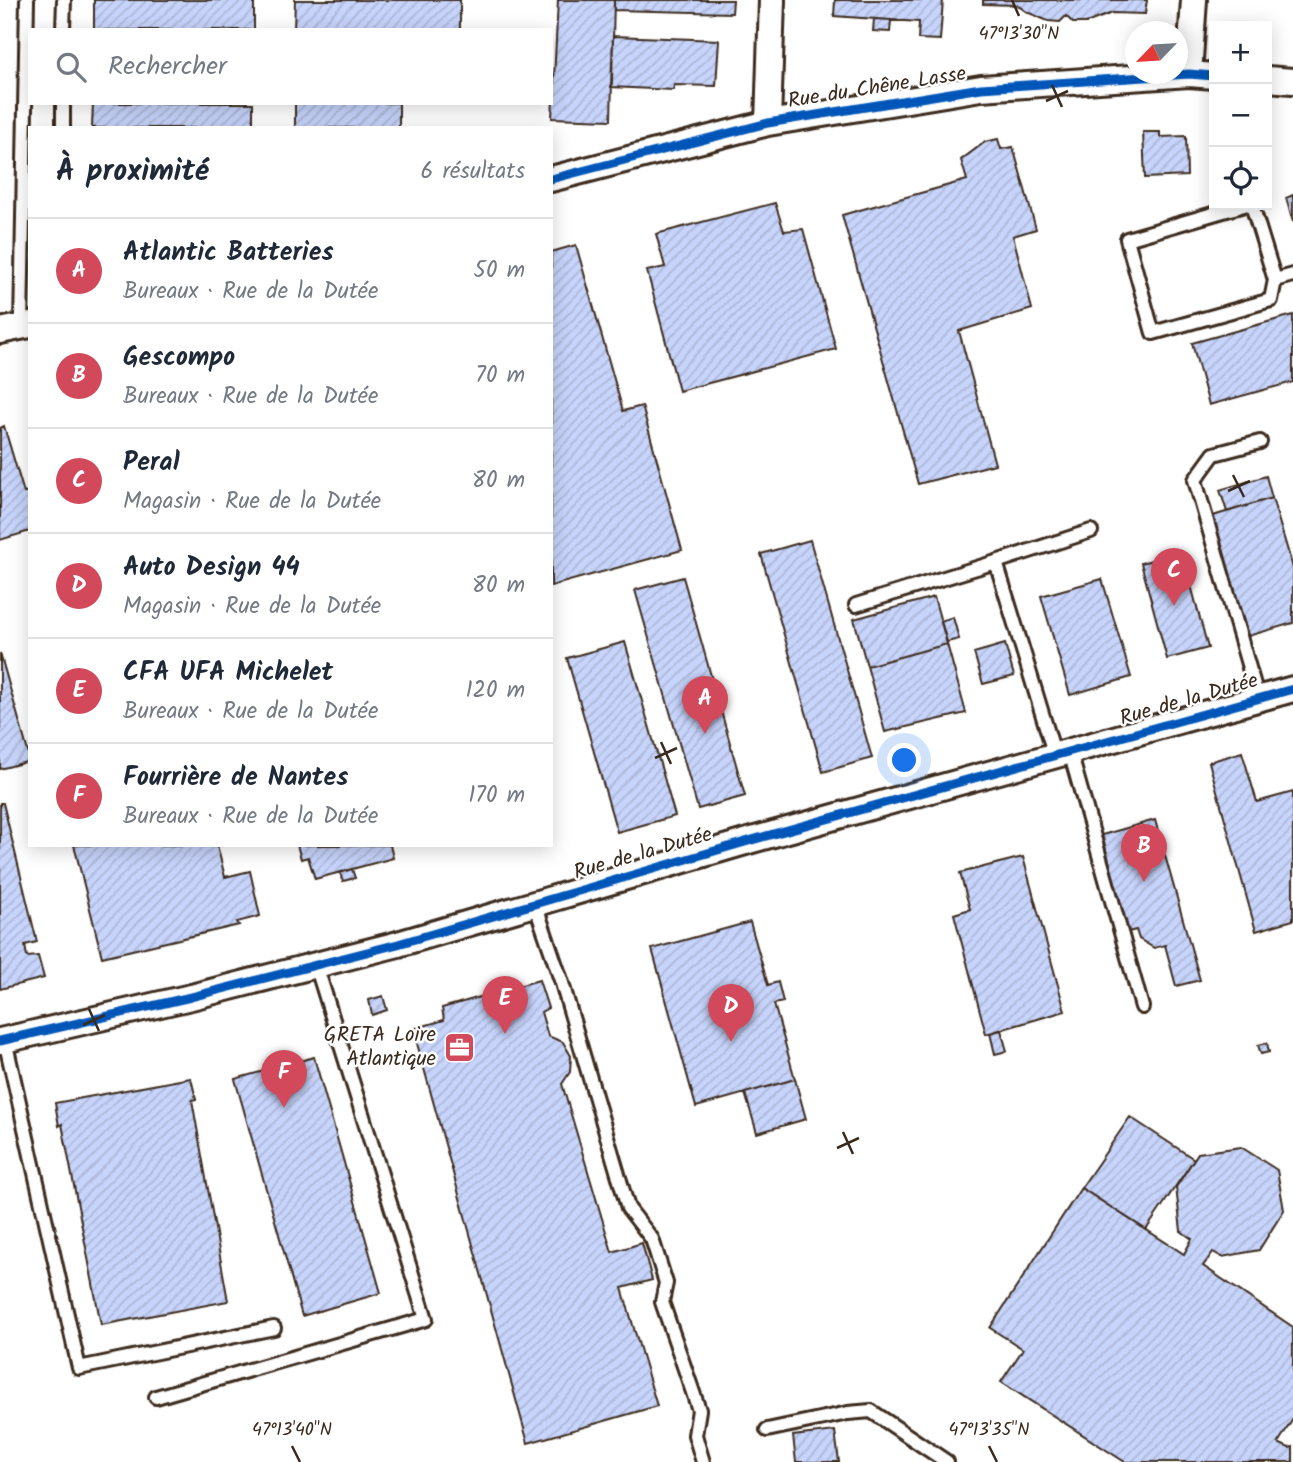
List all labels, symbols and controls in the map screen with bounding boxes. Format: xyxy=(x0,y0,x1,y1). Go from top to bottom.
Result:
text: 47°13'30"N xyxy=(979,20,1059,49)
north arrow xyxy=(1125,21,1188,84)
map controls xyxy=(1209,21,1272,210)
button: + xyxy=(1209,21,1272,84)
search box xyxy=(28,28,553,105)
text: Rechercher xyxy=(108,46,227,88)
icon: search xyxy=(52,48,90,86)
street label: Rue du Chêne Lasse xyxy=(786,58,969,118)
button: − xyxy=(1209,84,1272,147)
button: locate xyxy=(1209,147,1272,210)
text: À proximité xyxy=(56,148,209,196)
text: 6 résultats xyxy=(420,154,525,190)
text: Atlantic Batteries xyxy=(123,232,334,274)
text: A xyxy=(72,253,86,289)
text: 50 m xyxy=(474,253,525,289)
text: Bureaux · Rue de la Dutée xyxy=(123,274,378,310)
text: Gescompo xyxy=(123,337,235,379)
text: B xyxy=(72,358,86,394)
text: 70 m xyxy=(475,358,525,394)
text: Bureaux · Rue de la Dutée xyxy=(123,379,378,415)
text: Peral xyxy=(123,442,180,484)
text: C xyxy=(72,463,86,499)
text: 80 m xyxy=(472,463,525,499)
text: Magasin · Rue de la Dutée xyxy=(123,484,381,520)
text: Auto Design 44 xyxy=(123,547,300,589)
pin: C xyxy=(1151,548,1197,606)
text: D xyxy=(71,568,87,604)
text: 80 m xyxy=(472,568,525,604)
text: Magasin · Rue de la Dutée xyxy=(123,589,381,625)
text: CFA UFA Michelet xyxy=(123,652,333,694)
street label: Rue de la Dutée xyxy=(1116,664,1263,735)
text: E xyxy=(73,673,85,709)
text: 120 m xyxy=(465,673,525,709)
pin: A xyxy=(682,676,728,734)
text: Bureaux · Rue de la Dutée xyxy=(123,694,378,730)
your location xyxy=(887,743,921,777)
text: Fourrière de Nantes xyxy=(123,757,348,799)
text: F xyxy=(73,778,85,814)
text: 170 m xyxy=(468,778,525,814)
text: Bureaux · Rue de la Dutée xyxy=(123,799,378,835)
street label: Rue de la Dutée xyxy=(570,818,717,889)
pin: B xyxy=(1121,824,1167,882)
pin: E xyxy=(482,976,528,1034)
pin: D xyxy=(708,984,754,1042)
place label: GRETA Loire Atlantique xyxy=(324,1019,437,1076)
office icon: GRETA Loire Atlantique xyxy=(442,1030,476,1064)
pin: F xyxy=(261,1050,307,1108)
text: 47°13'40"N xyxy=(252,1416,332,1445)
text: 47°13'35"N xyxy=(949,1416,1029,1445)

